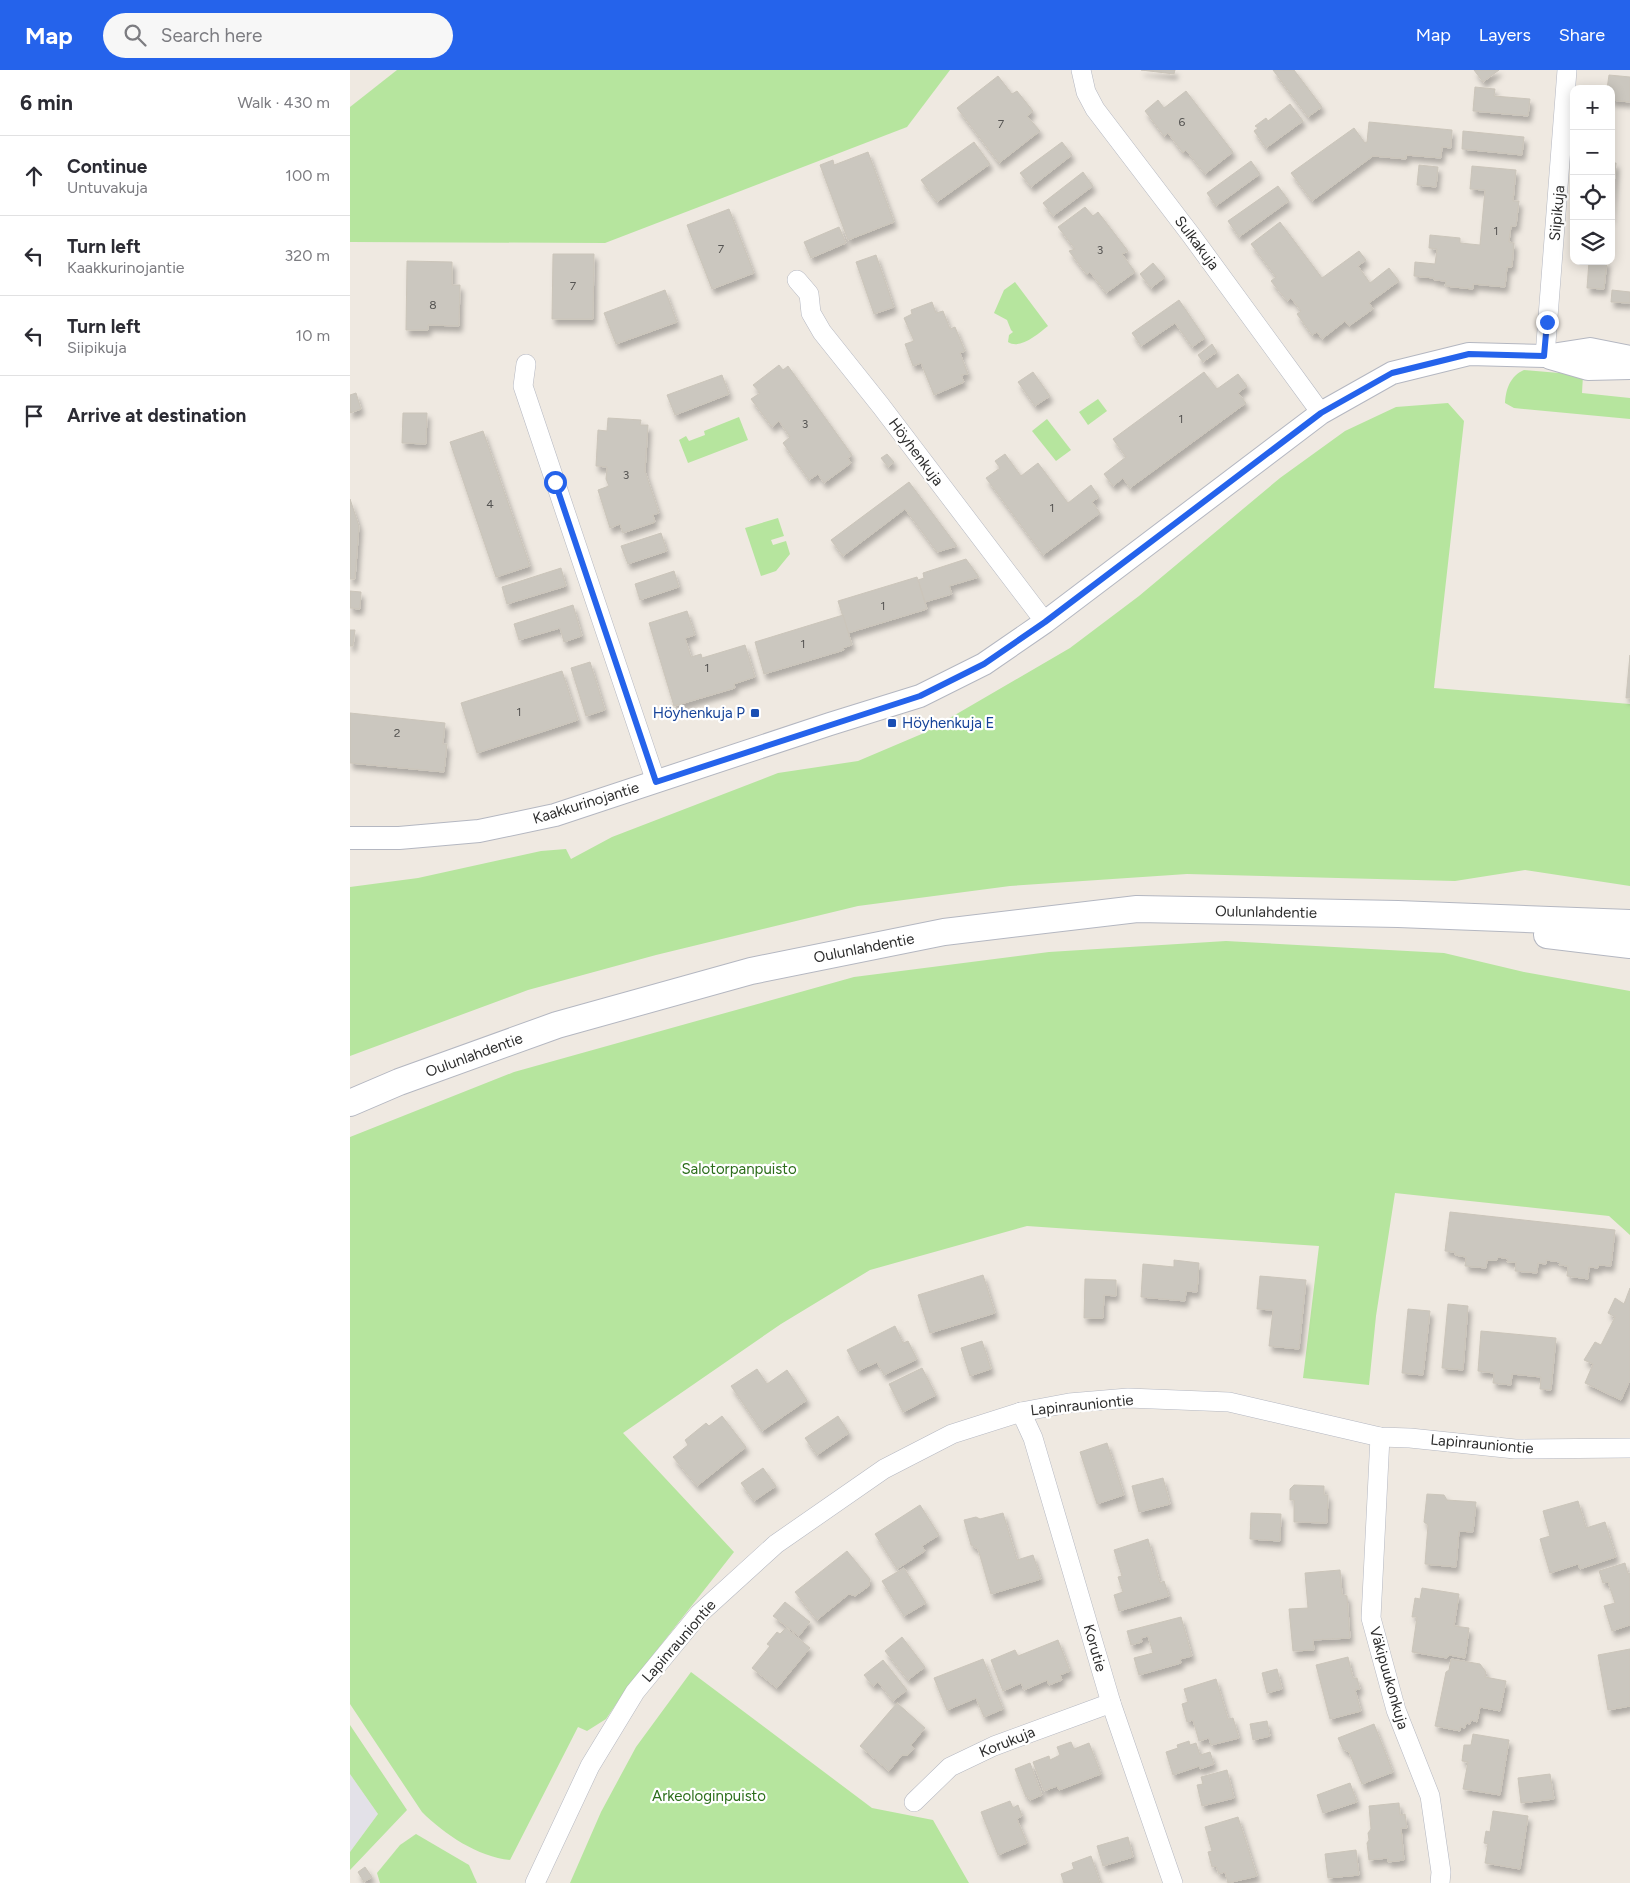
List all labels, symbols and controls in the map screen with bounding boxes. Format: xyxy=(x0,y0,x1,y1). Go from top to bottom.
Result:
search box xyxy=(103,13,453,58)
text: Map xyxy=(25,21,73,50)
icon: search xyxy=(121,21,149,49)
text: Search here xyxy=(161,24,262,47)
text: Map xyxy=(1416,24,1451,46)
text: Layers xyxy=(1479,24,1531,46)
text: Share xyxy=(1559,24,1605,46)
map controls xyxy=(1570,85,1615,265)
button: + xyxy=(1570,85,1615,130)
text: 6 min xyxy=(20,90,73,115)
text: Walk · 430 m xyxy=(237,93,330,112)
house number: 6 xyxy=(1179,115,1186,129)
house number: 7 xyxy=(998,117,1005,131)
button: − xyxy=(1570,130,1615,175)
text: Continue xyxy=(67,155,147,178)
icon: ahead xyxy=(20,162,48,190)
text: 100 m xyxy=(285,166,330,185)
button: locate xyxy=(1570,175,1615,220)
text: Untuvakuja xyxy=(67,178,148,197)
street label: Siipikuja xyxy=(1546,184,1568,242)
street label: Sulkakuja xyxy=(1171,212,1223,274)
button: layers xyxy=(1570,220,1615,265)
house number: 1 xyxy=(1494,224,1498,238)
text: Turn left xyxy=(67,235,141,258)
icon: left xyxy=(20,242,48,270)
house number: 7 xyxy=(718,242,725,256)
house number: 3 xyxy=(1097,243,1103,257)
text: 320 m xyxy=(285,246,330,265)
text: Kaakkurinojantie xyxy=(67,258,185,277)
house number: 7 xyxy=(570,279,577,293)
house number: 8 xyxy=(429,298,437,312)
route end xyxy=(1536,311,1559,334)
text: Turn left xyxy=(67,315,141,338)
icon: left xyxy=(20,322,48,350)
text: 10 m xyxy=(296,326,330,345)
text: Siipikuja xyxy=(67,338,127,357)
icon: arrive xyxy=(20,402,48,430)
text: Arrive at destination xyxy=(67,404,246,427)
house number: 1 xyxy=(1179,412,1183,426)
street label: Höyhenkuja xyxy=(885,415,947,489)
house number: 3 xyxy=(802,417,808,431)
house number: 3 xyxy=(623,468,629,482)
route start xyxy=(544,471,567,494)
house number: 4 xyxy=(486,497,494,511)
house number: 1 xyxy=(1050,501,1054,515)
house number: 1 xyxy=(881,599,885,613)
house number: 1 xyxy=(801,637,805,651)
house number: 1 xyxy=(705,661,709,675)
place label: Höyhenkuja P xyxy=(653,704,745,722)
house number: 1 xyxy=(517,705,521,719)
marker: Höyhenkuja P xyxy=(749,707,761,719)
place label: Höyhenkuja E xyxy=(902,714,995,732)
marker: Höyhenkuja E xyxy=(886,717,898,729)
house number: 2 xyxy=(394,726,400,740)
street label: Kaakkurinojantie xyxy=(531,778,641,828)
street label: Oulunlahdentie xyxy=(1215,902,1317,922)
street label: Oulunlahdentie xyxy=(812,929,916,967)
street label: Oulunlahdentie xyxy=(423,1029,525,1081)
park label: Salotorpanpuisto xyxy=(681,1160,797,1178)
street label: Lapinrauniontie xyxy=(1030,1391,1134,1419)
street label: Lapinrauniontie xyxy=(1430,1431,1534,1457)
street label: Lapinrauniontie xyxy=(638,1596,720,1686)
street label: Korutie xyxy=(1080,1622,1110,1674)
street label: Väkipuukonkuja xyxy=(1366,1625,1412,1731)
street label: Korukuja xyxy=(977,1723,1037,1761)
park label: Arkeologinpuisto xyxy=(652,1787,766,1805)

